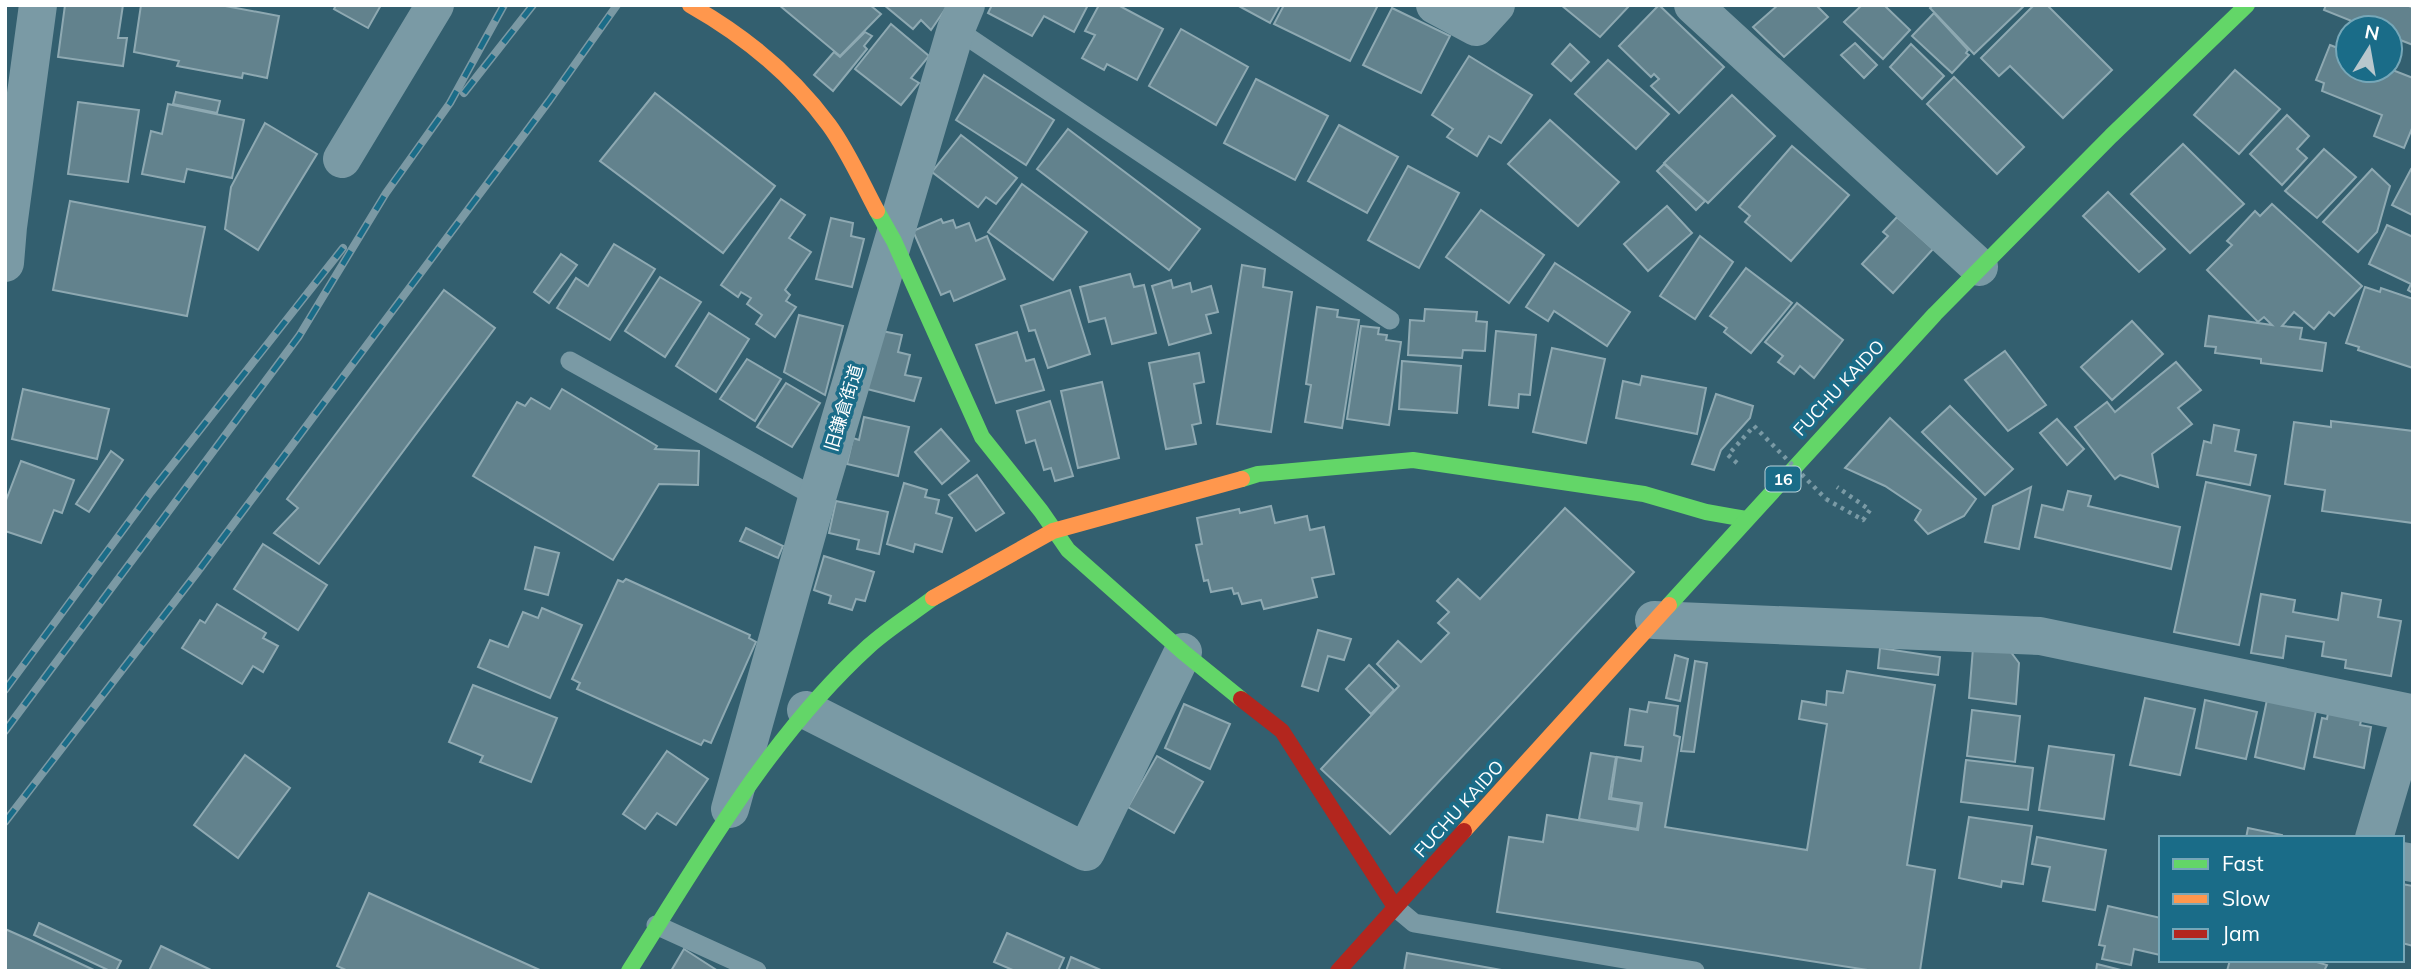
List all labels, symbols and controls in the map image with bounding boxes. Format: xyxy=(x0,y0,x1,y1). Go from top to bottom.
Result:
north arrow xyxy=(2334,14,2404,84)
text: N xyxy=(2363,19,2382,45)
street label: FUCHU KAIDO xyxy=(1788,335,1889,441)
street label: 旧鎌倉街道 xyxy=(819,361,868,454)
road number: 16 xyxy=(1766,466,1800,492)
street label: FUCHU KAIDO xyxy=(1409,755,1508,862)
legend xyxy=(2159,836,2404,962)
text: Fast xyxy=(2222,850,2264,876)
text: Slow xyxy=(2222,885,2270,911)
text: Jam xyxy=(2222,920,2260,946)

